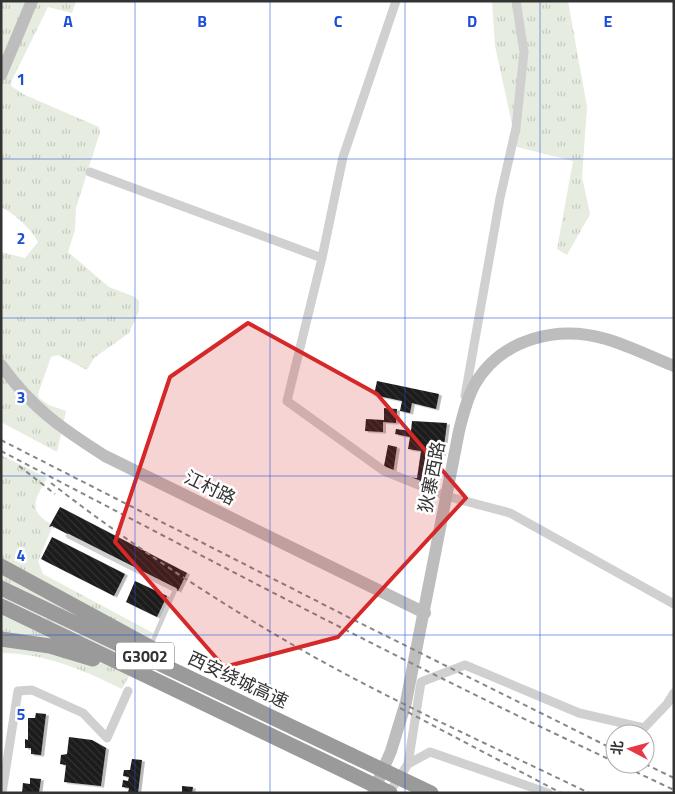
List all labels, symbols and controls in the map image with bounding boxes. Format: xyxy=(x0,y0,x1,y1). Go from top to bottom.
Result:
text: A xyxy=(63,9,73,33)
text: B xyxy=(197,9,207,33)
text: C xyxy=(334,9,343,33)
text: D xyxy=(467,9,477,33)
text: E xyxy=(604,9,613,33)
text: 1 xyxy=(17,67,25,91)
text: 2 xyxy=(17,226,25,250)
text: 3 xyxy=(17,385,25,409)
street label: 狄寨西路 xyxy=(411,439,452,515)
street label: 江村路 xyxy=(180,464,240,512)
text: 4 xyxy=(17,543,26,567)
road number: G3002 xyxy=(116,642,174,669)
street label: 西安绕城高速 xyxy=(184,644,293,715)
text: 5 xyxy=(17,702,26,726)
north arrow xyxy=(605,724,655,774)
text: 北 xyxy=(605,740,628,756)

